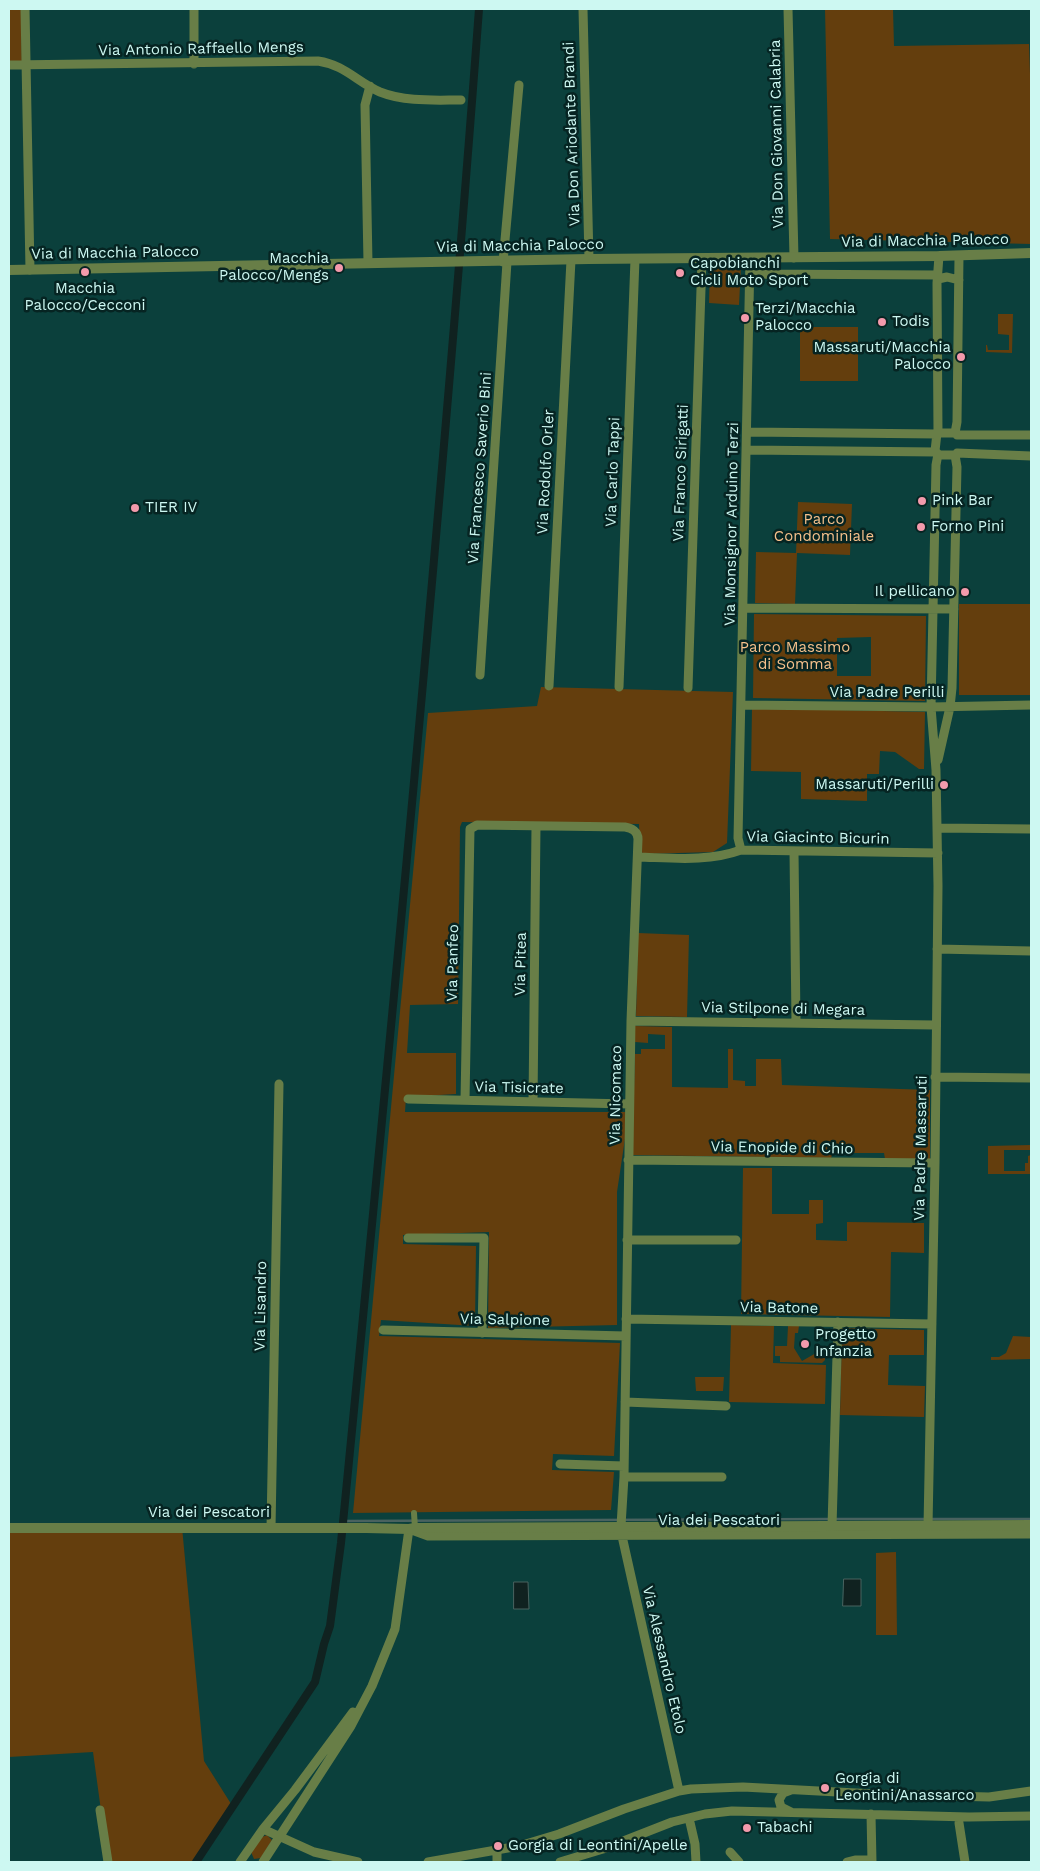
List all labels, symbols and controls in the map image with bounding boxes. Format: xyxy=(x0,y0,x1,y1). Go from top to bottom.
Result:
street label: Via Antonio Raffaello Mengs xyxy=(98,38,304,60)
street label: Via Don Giovanni Calabria xyxy=(766,39,788,229)
street label: Via Don Ariodante Brandi xyxy=(560,41,584,227)
street label: Via di Macchia Palocco xyxy=(841,231,1009,251)
street label: Via di Macchia Palocco xyxy=(436,236,604,256)
street label: Via di Macchia Palocco xyxy=(31,243,199,263)
place label: Macchia Palocco/Mengs xyxy=(219,250,329,285)
place label: Capobianchi Cicli Moto Sport xyxy=(690,255,808,290)
marker: Macchia Palocco/Mengs xyxy=(333,262,345,274)
marker: Macchia Palocco/Cecconi xyxy=(79,266,91,278)
marker: Capobianchi Cicli Moto Sport xyxy=(674,267,686,279)
place label: Macchia Palocco/Cecconi xyxy=(24,280,146,315)
place label: Terzi/Macchia Palocco xyxy=(755,300,856,335)
marker: Terzi/Macchia Palocco xyxy=(739,312,751,324)
place label: Todis xyxy=(892,313,930,331)
marker: Todis xyxy=(876,316,888,328)
place label: Massaruti/Macchia Palocco xyxy=(814,339,951,374)
marker: Massaruti/Macchia Palocco xyxy=(955,351,967,363)
street label: Via Francesco Saverio Bini xyxy=(464,371,496,565)
street label: Via Franco Sirigatti xyxy=(670,404,692,542)
street label: Via Rodolfo Orler xyxy=(534,409,558,535)
street label: Via Carlo Tappi xyxy=(602,417,624,527)
street label: Via Monsignor Arduino Terzi xyxy=(721,422,743,626)
place label: Pink Bar xyxy=(932,492,992,510)
marker: Pink Bar xyxy=(916,495,928,507)
place label: TIER IV xyxy=(145,499,197,517)
marker: TIER IV xyxy=(129,502,141,514)
park label: Parco Condominiale xyxy=(774,511,874,546)
place label: Forno Pini xyxy=(931,518,1004,536)
marker: Forno Pini xyxy=(915,521,927,533)
place label: Il pellicano xyxy=(875,583,955,601)
marker: Il pellicano xyxy=(959,586,971,598)
park label: Parco Massimo di Somma xyxy=(740,639,850,674)
street label: Via Padre Perilli xyxy=(830,684,944,702)
place label: Massaruti/Perilli xyxy=(815,776,934,794)
marker: Massaruti/Perilli xyxy=(938,779,950,791)
street label: Via Giacinto Bicurin xyxy=(746,828,890,848)
street label: Via Panfeo xyxy=(443,924,463,1002)
street label: Via Pitea xyxy=(511,932,531,996)
street label: Via Stilpone di Megara xyxy=(701,999,865,1019)
street label: Via Nicomaco xyxy=(606,1045,626,1145)
street label: Via Padre Massaruti xyxy=(911,1075,931,1221)
street label: Via Tisicrate xyxy=(474,1078,564,1098)
street label: Via Enopide di Chio xyxy=(710,1138,854,1158)
street label: Via Lisandro xyxy=(251,1261,271,1351)
street label: Via Batone xyxy=(740,1298,818,1318)
street label: Via Salpione xyxy=(460,1310,550,1330)
place label: Progetto Infanzia xyxy=(815,1326,876,1361)
marker: Progetto Infanzia xyxy=(799,1338,811,1350)
street label: Via dei Pescatori xyxy=(148,1504,270,1522)
street label: Via dei Pescatori xyxy=(658,1512,780,1530)
street label: Via Alessandro Etolo xyxy=(638,1584,690,1736)
place label: Gorgia di Leontini/Anassarco xyxy=(835,1770,974,1805)
marker: Gorgia di Leontini/Anassarco xyxy=(819,1782,831,1794)
place label: Tabachi xyxy=(757,1819,813,1837)
marker: Tabachi xyxy=(741,1822,753,1834)
place label: Gorgia di Leontini/Apelle xyxy=(508,1837,688,1855)
marker: Gorgia di Leontini/Apelle xyxy=(492,1840,504,1852)

